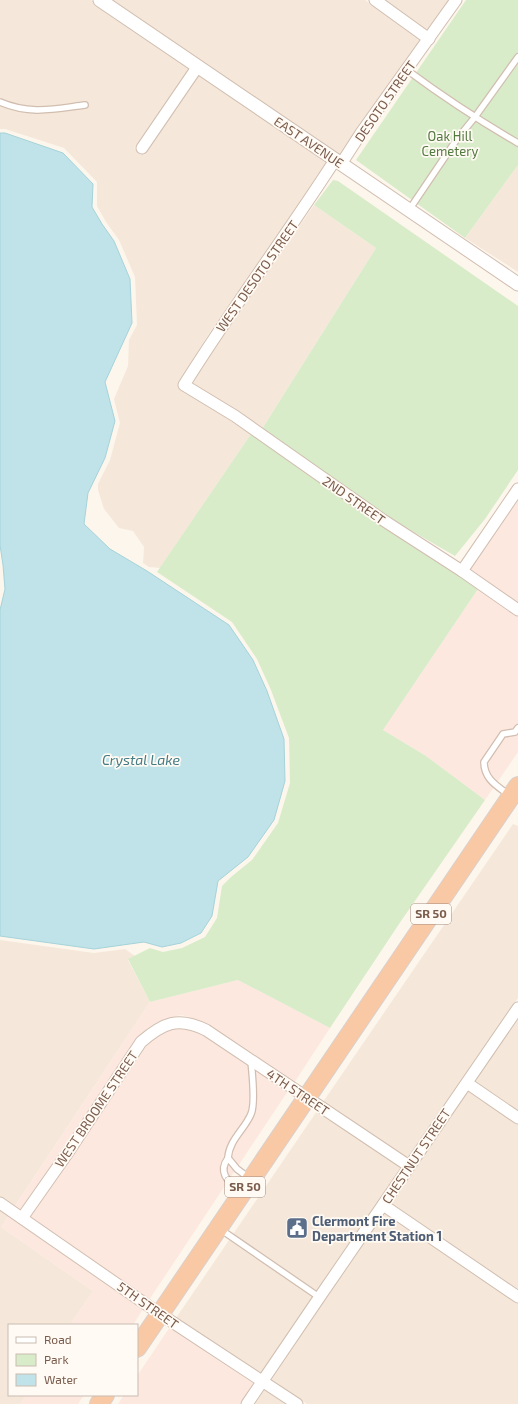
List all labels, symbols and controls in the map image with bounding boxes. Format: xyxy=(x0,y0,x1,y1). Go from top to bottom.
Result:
street label: DESOTO STREET xyxy=(351,57,419,145)
street label: EAST AVENUE xyxy=(271,113,347,171)
park label: Oak Hill Cemetery xyxy=(422,128,479,159)
street label: WEST DESOTO STREET xyxy=(212,217,302,335)
street label: 2ND STREET xyxy=(320,473,389,528)
water label: Crystal Lake xyxy=(102,751,181,768)
road number: SR 50 xyxy=(411,904,451,924)
street label: WEST BROOME STREET xyxy=(51,1047,141,1170)
street label: 4TH STREET xyxy=(264,1065,333,1119)
street label: CHESTNUT STREET xyxy=(378,1105,454,1207)
road number: SR 50 xyxy=(225,1177,265,1197)
place label: Clermont Fire Department Station 1 xyxy=(312,1213,442,1244)
public building icon: Clermont Fire Department Station 1 xyxy=(284,1215,310,1241)
street label: 5TH STREET xyxy=(114,1278,182,1332)
legend xyxy=(8,1324,138,1396)
text: Road xyxy=(44,1332,72,1346)
text: Park xyxy=(44,1352,69,1366)
text: Water xyxy=(44,1372,78,1386)

